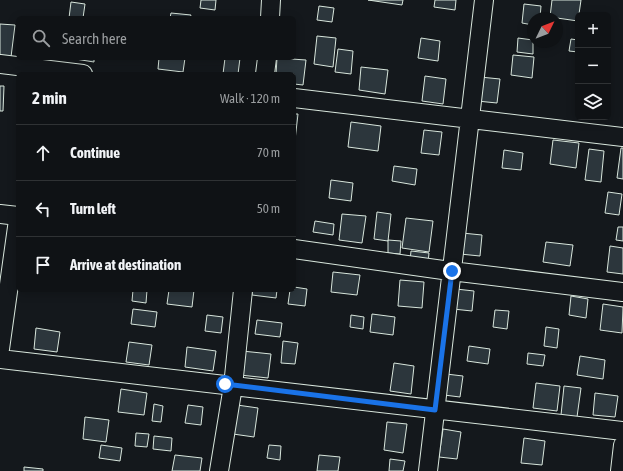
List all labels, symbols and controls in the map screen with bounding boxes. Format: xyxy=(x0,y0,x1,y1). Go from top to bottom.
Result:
north arrow xyxy=(527,12,563,48)
map controls xyxy=(575,12,611,120)
button: + xyxy=(575,12,611,48)
search box xyxy=(16,16,296,60)
icon: search xyxy=(30,27,52,49)
text: Search here xyxy=(62,30,127,47)
button: − xyxy=(575,48,611,84)
button: layers xyxy=(575,84,611,120)
text: 2 min xyxy=(32,88,67,108)
text: Walk · 120 m xyxy=(220,91,280,106)
icon: ahead xyxy=(32,142,54,164)
text: Continue xyxy=(70,144,120,161)
text: 70 m xyxy=(257,145,280,160)
icon: left xyxy=(32,198,54,220)
text: Turn left xyxy=(70,200,116,217)
text: 50 m xyxy=(257,201,280,216)
icon: arrive xyxy=(32,254,54,276)
text: Arrive at destination xyxy=(70,256,181,273)
route end xyxy=(443,262,461,280)
route start xyxy=(216,375,234,393)

